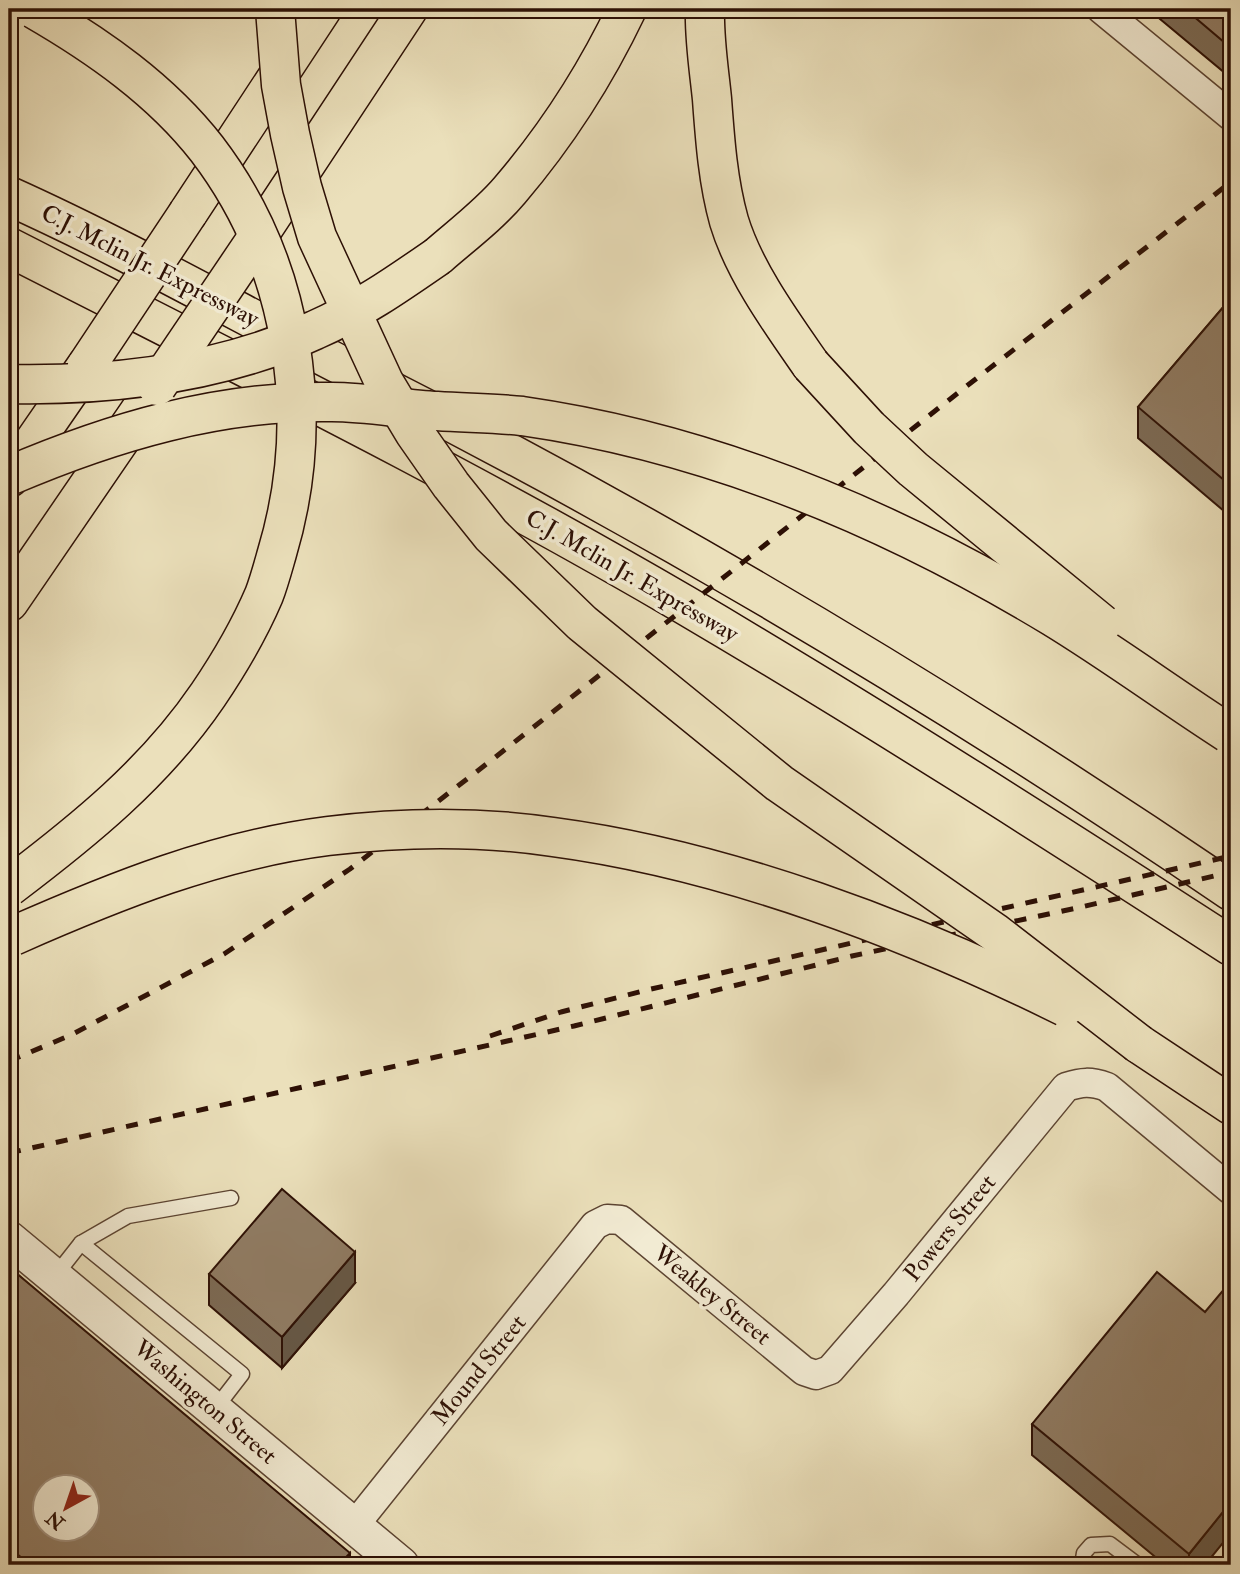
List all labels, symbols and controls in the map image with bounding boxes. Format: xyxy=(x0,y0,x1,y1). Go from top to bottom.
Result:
street label: C.J. Mclin Jr. Expressway xyxy=(36,198,265,335)
street label: C.J. Mclin Jr. Expressway xyxy=(520,502,744,650)
street label: Powers Street xyxy=(897,1168,1003,1288)
street label: Weakley Street xyxy=(646,1237,778,1352)
street label: Mound Street xyxy=(425,1308,533,1432)
street label: Washington Street xyxy=(126,1332,283,1471)
north arrow xyxy=(32,1472,102,1542)
text: N xyxy=(41,1505,71,1536)

